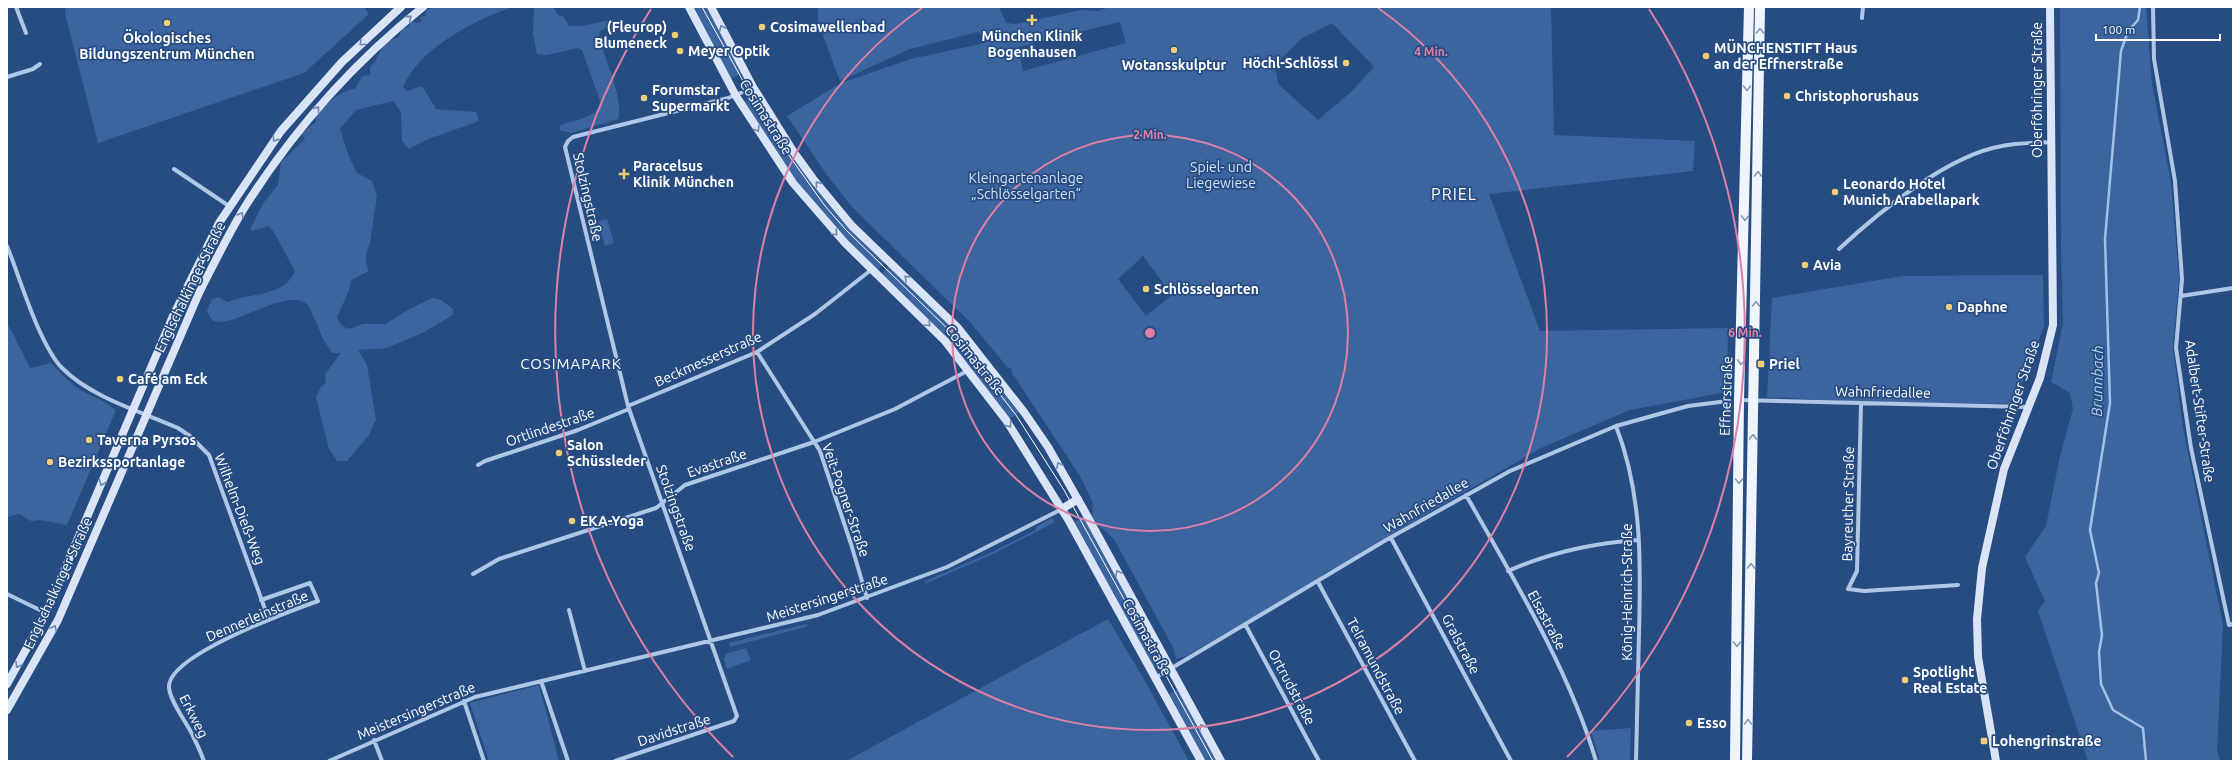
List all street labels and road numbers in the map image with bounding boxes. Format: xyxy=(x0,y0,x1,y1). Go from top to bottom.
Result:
street label: Oberföhringer Straße xyxy=(2029,22,2045,158)
street label: Cosimastraße xyxy=(736,76,796,158)
street label: Stolzingstraße xyxy=(570,151,606,243)
street label: Englschalkinger Straße xyxy=(151,219,229,355)
street label: Cosimastraße xyxy=(942,322,1008,398)
street label: Beckmesserstraße xyxy=(652,328,764,390)
street label: Oberföhringer Straße xyxy=(1983,338,2043,472)
street label: Adalbert-Stifter-Straße xyxy=(2182,339,2218,483)
street label: Effnerstraße xyxy=(1717,356,1735,436)
street label: Wahnfriedallee xyxy=(1835,383,1931,401)
street label: Ortlindestraße xyxy=(503,404,597,450)
street label: Veit-Pogner-Straße xyxy=(819,441,873,559)
street label: Evastraße xyxy=(685,445,749,481)
street label: Bayreuther Straße xyxy=(1839,446,1857,562)
street label: Wilhelm-Dieß-Weg xyxy=(211,451,269,567)
street label: Stolzingstraße xyxy=(653,463,699,553)
street label: Wahnfriedallee xyxy=(1381,474,1471,536)
street label: Englschalkinger Straße xyxy=(20,515,96,651)
street label: König-Heinrich-Straße xyxy=(1619,523,1635,661)
street label: Meistersingerstraße xyxy=(764,571,890,625)
street label: Dennerleinstraße xyxy=(203,587,311,645)
street label: Elsastraße xyxy=(1525,588,1569,652)
street label: Cosimastraße xyxy=(1119,596,1175,678)
street label: Gralstraße xyxy=(1439,611,1483,677)
street label: Telramundstraße xyxy=(1344,615,1408,717)
street label: Ortrudstraße xyxy=(1265,646,1319,728)
street label: Meistersingerstraße xyxy=(355,679,477,743)
street label: Erkweg xyxy=(176,691,212,741)
street label: Davidstraße xyxy=(636,711,712,749)

